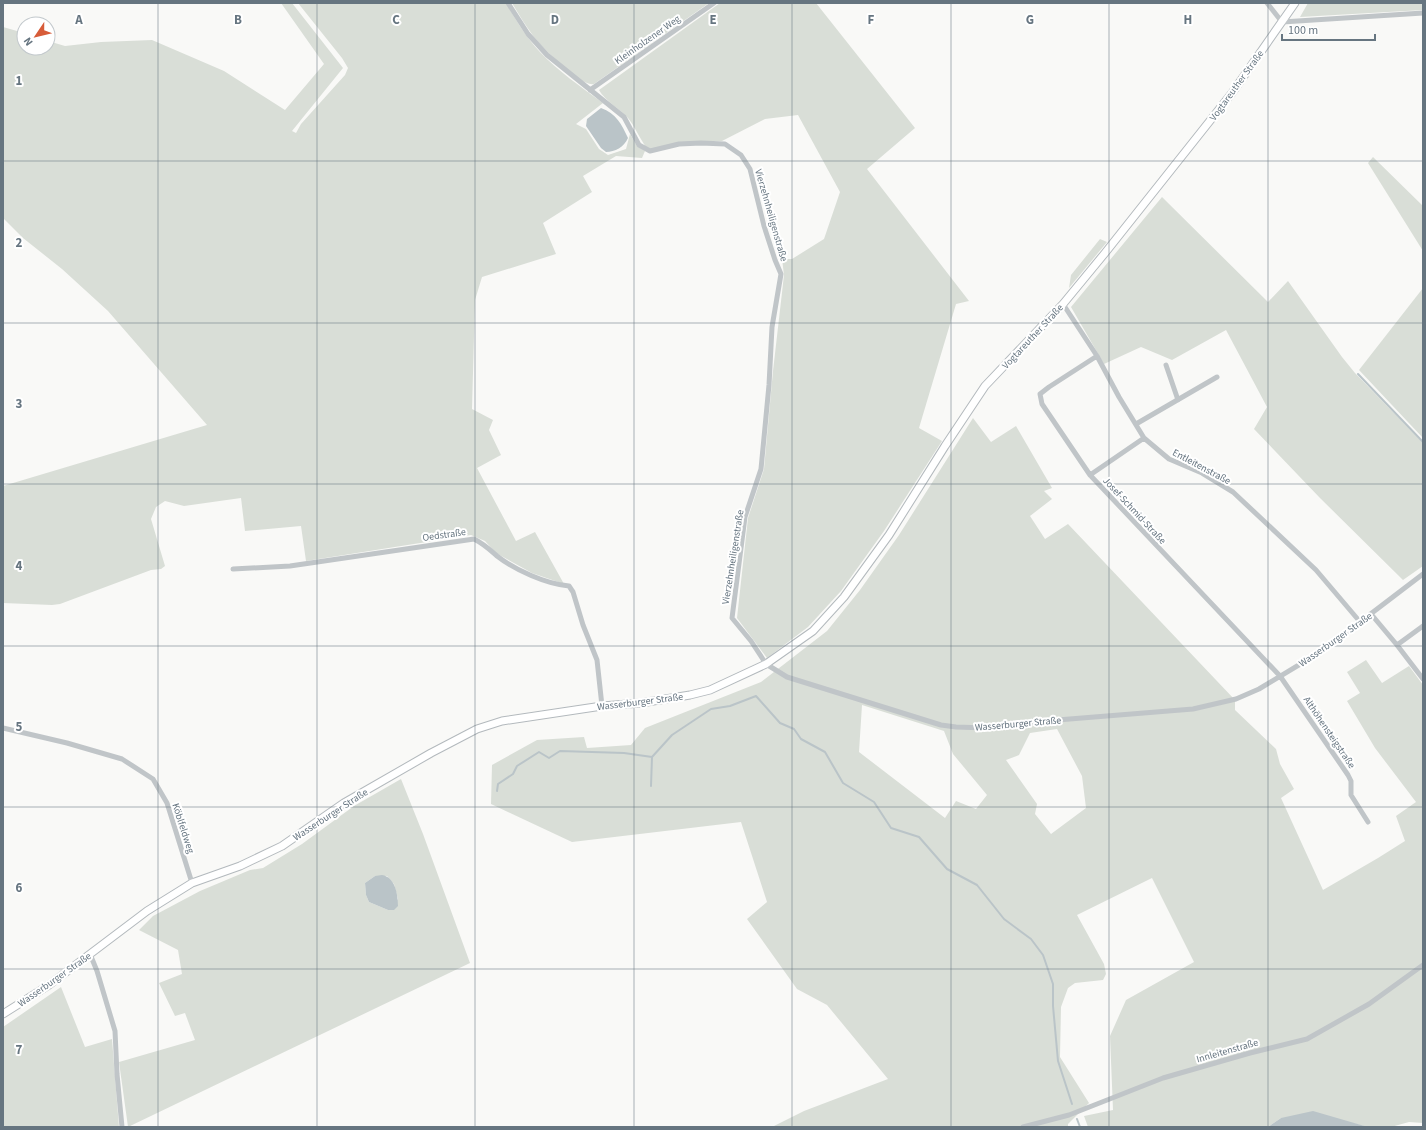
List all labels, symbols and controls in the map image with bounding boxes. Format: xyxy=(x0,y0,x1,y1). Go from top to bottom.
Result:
text: A xyxy=(74,11,83,29)
text: B xyxy=(234,11,242,29)
text: C xyxy=(392,11,400,29)
text: D xyxy=(551,11,559,29)
text: E xyxy=(709,11,717,29)
text: F xyxy=(868,11,875,29)
text: G xyxy=(1026,11,1034,29)
text: H xyxy=(1184,11,1192,29)
street label: Kleinholzener Weg xyxy=(612,12,683,68)
north arrow xyxy=(16,16,56,56)
scale bar xyxy=(1282,16,1375,42)
text: 100 m xyxy=(1288,22,1318,39)
text: N xyxy=(20,34,36,49)
street label: Vogtareuther Straße xyxy=(1206,47,1267,124)
text: 1 xyxy=(16,72,23,90)
street label: Vierzehnheiligenstraße xyxy=(751,167,791,263)
text: 2 xyxy=(16,234,23,252)
street label: Vogtareuther Straße xyxy=(999,301,1067,372)
text: 3 xyxy=(16,395,23,413)
street label: Entleitenstraße xyxy=(1170,446,1233,488)
street label: Josef-Schmid-Straße xyxy=(1099,474,1169,547)
street label: Vierzehnheiligenstraße xyxy=(719,509,747,605)
street label: Oedstraße xyxy=(422,525,467,545)
text: 4 xyxy=(16,557,23,575)
street label: Wasserburger Straße xyxy=(1296,609,1375,670)
street label: Wasserburger Straße xyxy=(596,690,684,714)
street label: Althöhensteigstraße xyxy=(1300,694,1359,771)
street label: Wasserburger Straße xyxy=(974,713,1062,735)
text: 5 xyxy=(16,718,23,736)
street label: Wasserburger Straße xyxy=(290,785,371,844)
street label: Köblfeldweg xyxy=(168,801,198,855)
text: 6 xyxy=(16,879,23,897)
street label: Wasserburger Straße xyxy=(15,949,94,1010)
street label: Innleitenstraße xyxy=(1195,1035,1260,1066)
text: 7 xyxy=(16,1041,23,1059)

